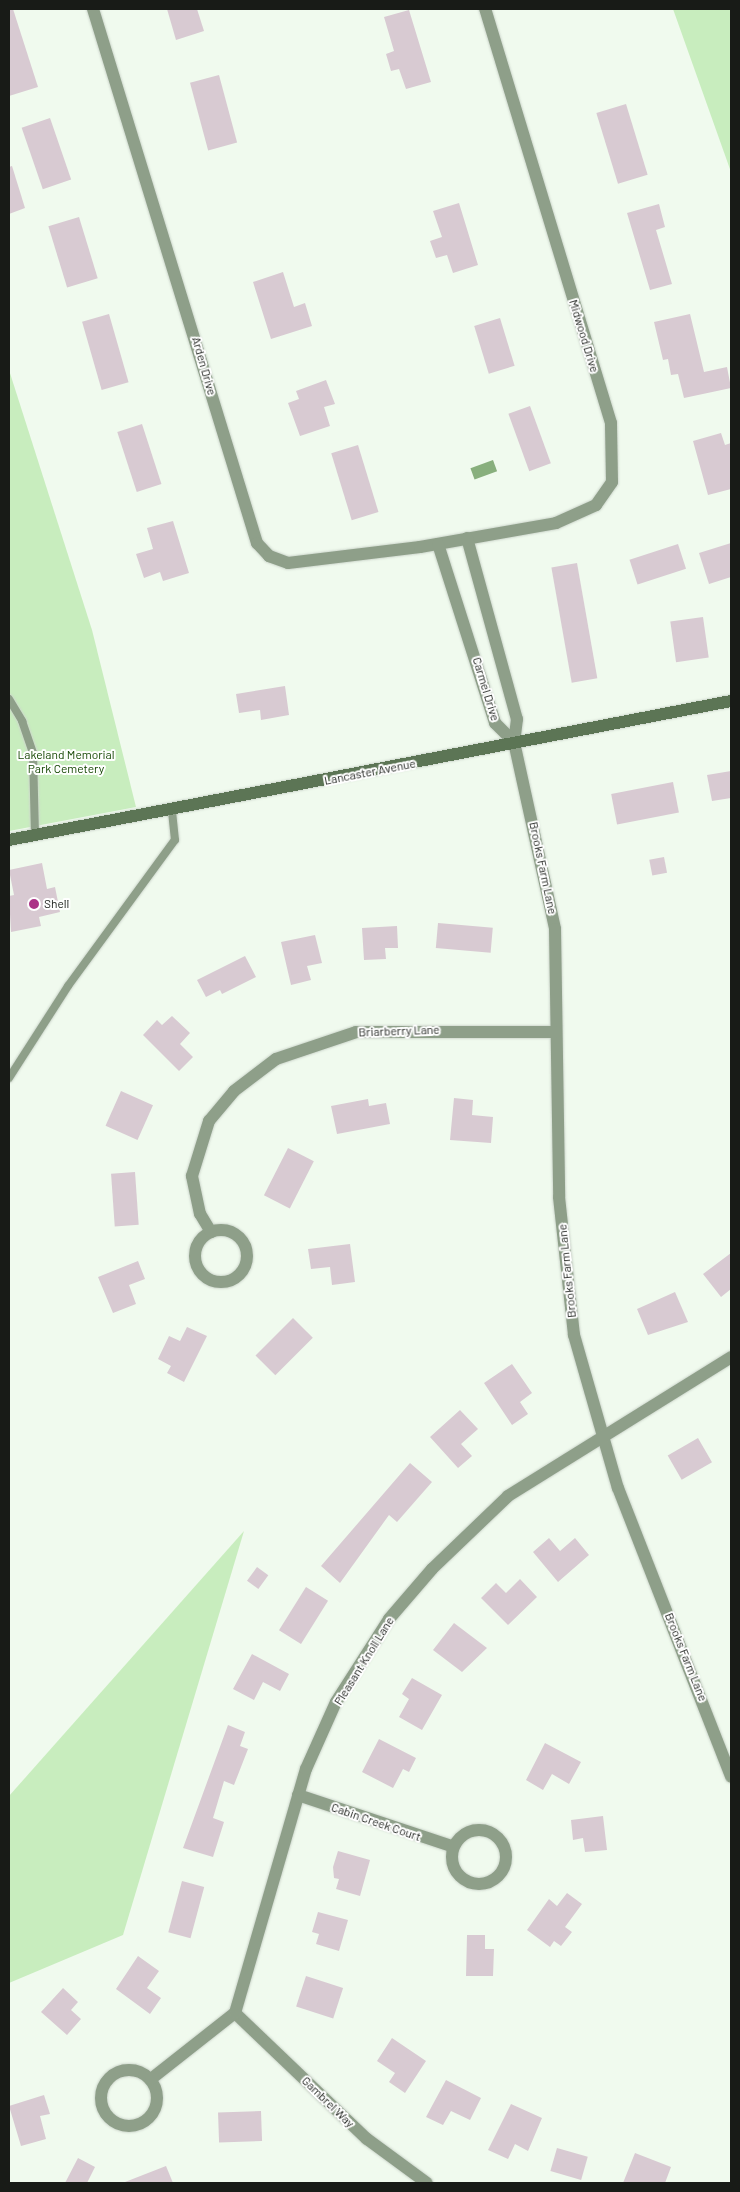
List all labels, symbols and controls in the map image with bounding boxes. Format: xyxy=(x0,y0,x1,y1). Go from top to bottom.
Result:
street label: Midwood Drive xyxy=(566,298,602,374)
street label: Arden Drive xyxy=(189,335,219,397)
street label: Carmel Drive xyxy=(469,655,503,723)
park label: Lakeland Memorial Park Cemetery xyxy=(17,748,115,776)
street label: Lancaster Avenue xyxy=(323,756,417,788)
street label: Brooks Farm Lane xyxy=(526,821,560,915)
place label: Shell xyxy=(44,897,69,911)
marker: Shell xyxy=(28,898,40,910)
street label: Briarberry Lane xyxy=(358,1022,440,1040)
street label: Brooks Farm Lane xyxy=(555,1223,579,1319)
street label: Brooks Farm Lane xyxy=(662,1611,710,1703)
street label: Pleasant Knoll Lane xyxy=(331,1614,397,1708)
street label: Cabin Creek Court xyxy=(329,1800,423,1844)
street label: Gambrel Way xyxy=(299,2073,357,2131)

